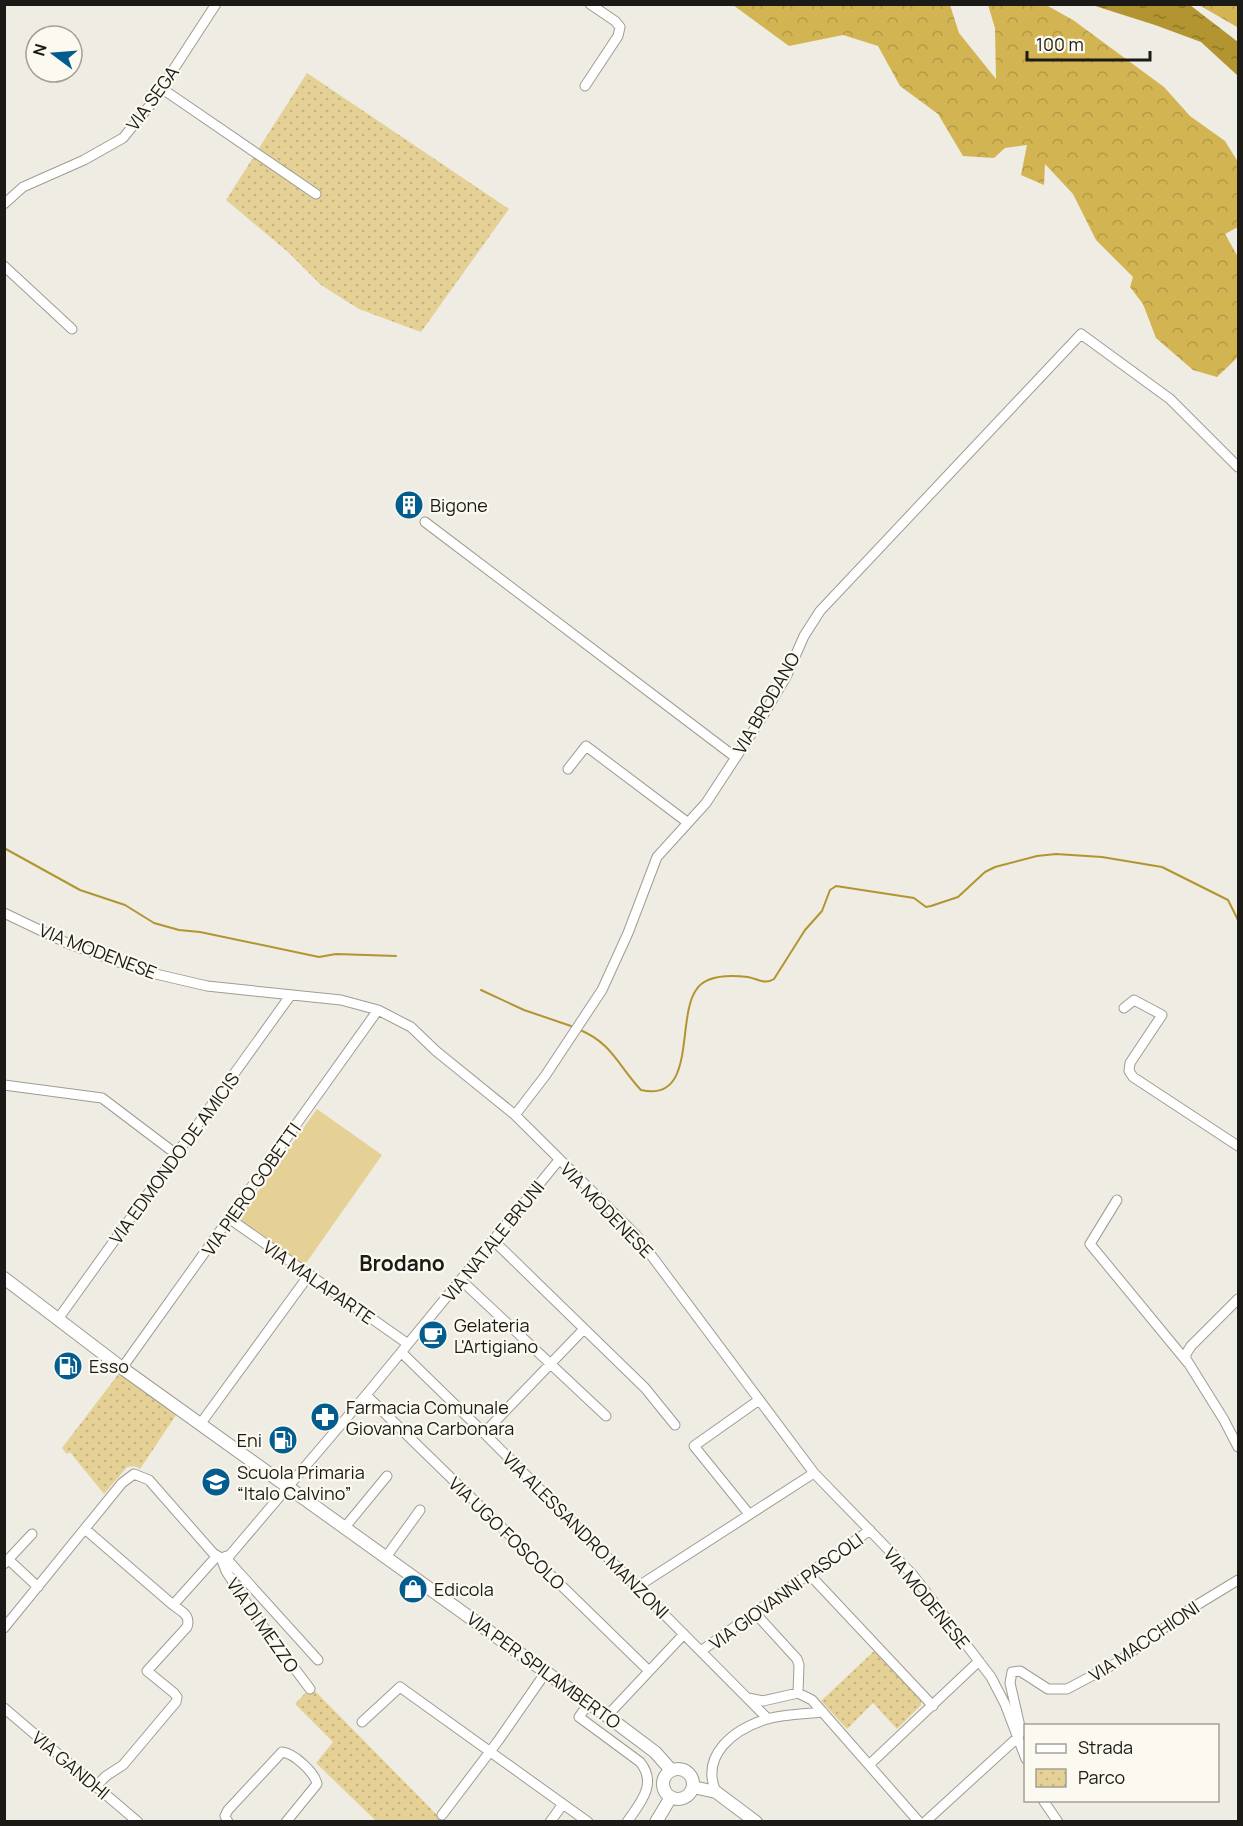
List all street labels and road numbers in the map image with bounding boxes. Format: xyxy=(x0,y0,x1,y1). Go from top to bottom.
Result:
street label: VIA SEGA xyxy=(120,60,184,135)
street label: VIA BRODANO xyxy=(727,648,805,758)
street label: VIA MODENESE xyxy=(36,918,160,984)
street label: VIA EDMONDO DE AMICIS xyxy=(104,1067,244,1249)
street label: VIA PIERO GOBETTI xyxy=(196,1118,306,1260)
street label: VIA MODENESE xyxy=(555,1157,659,1263)
street label: VIA NATALE BRUNI xyxy=(437,1176,549,1306)
street label: VIA MALAPARTE xyxy=(258,1235,380,1329)
street label: VIA ALESSANDRO MANZONI xyxy=(498,1447,674,1623)
street label: VIA UGO FOSCOLO xyxy=(444,1471,570,1595)
street label: VIA GIOVANNI PASCOLI xyxy=(704,1527,868,1655)
street label: VIA MODENESE xyxy=(879,1542,975,1654)
street label: VIA DI MEZZO xyxy=(221,1573,305,1677)
street label: VIA MACCHIONI xyxy=(1084,1595,1204,1687)
street label: VIA PER SPILAMBERTO xyxy=(462,1606,626,1734)
street label: VIA GANDHI xyxy=(27,1725,115,1805)

